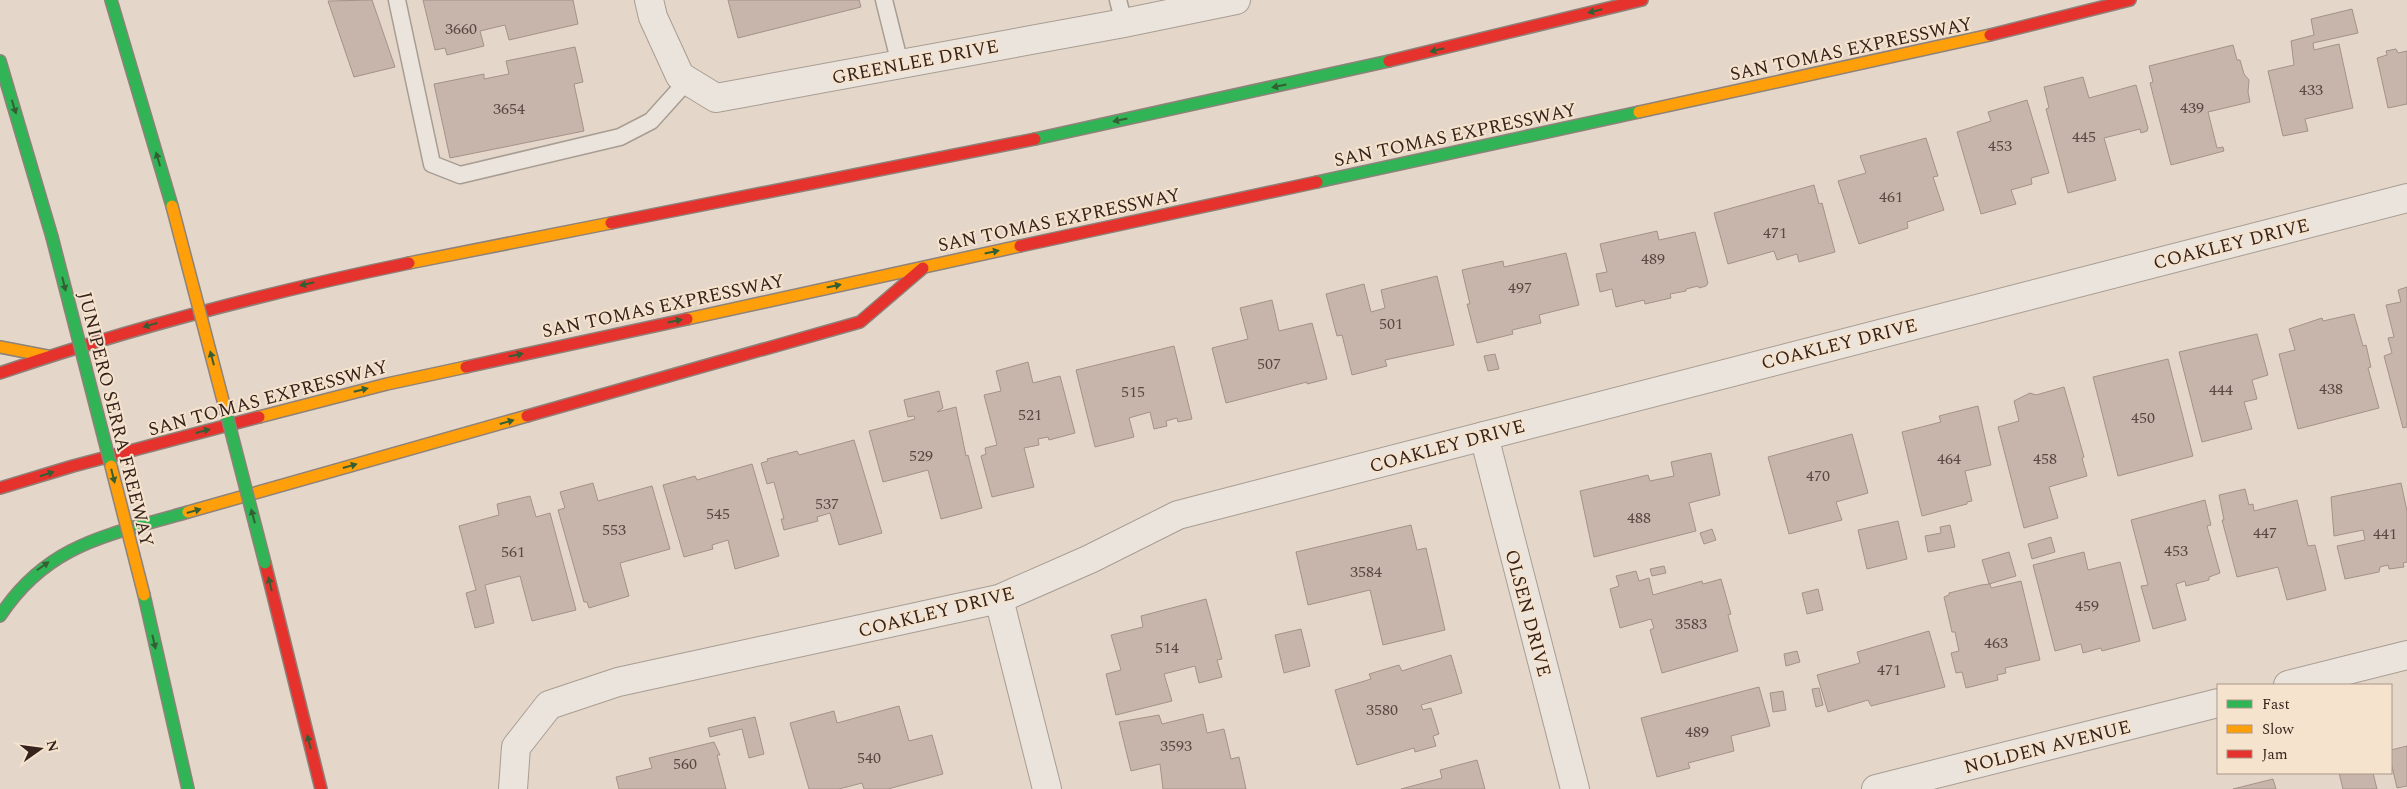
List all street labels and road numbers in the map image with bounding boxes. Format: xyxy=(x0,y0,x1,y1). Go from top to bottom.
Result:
street label: SAN TOMAS EXPRESSWAY xyxy=(1727,10,1975,89)
street label: GREENLEE DRIVE xyxy=(829,32,1001,93)
street label: SAN TOMAS EXPRESSWAY xyxy=(1331,96,1579,175)
street label: SAN TOMAS EXPRESSWAY xyxy=(935,181,1183,260)
street label: COAKLEY DRIVE xyxy=(2150,211,2313,278)
street label: SAN TOMAS EXPRESSWAY xyxy=(539,267,787,346)
street label: JUNIPERO SERRA FREEWAY xyxy=(70,289,161,550)
street label: COAKLEY DRIVE xyxy=(1758,311,1921,378)
street label: SAN TOMAS EXPRESSWAY xyxy=(145,352,392,444)
street label: COAKLEY DRIVE xyxy=(1366,412,1528,481)
street label: OLSEN DRIVE xyxy=(1497,546,1558,680)
street label: COAKLEY DRIVE xyxy=(855,579,1018,646)
street label: NOLDEN AVENUE xyxy=(1961,713,2134,782)

